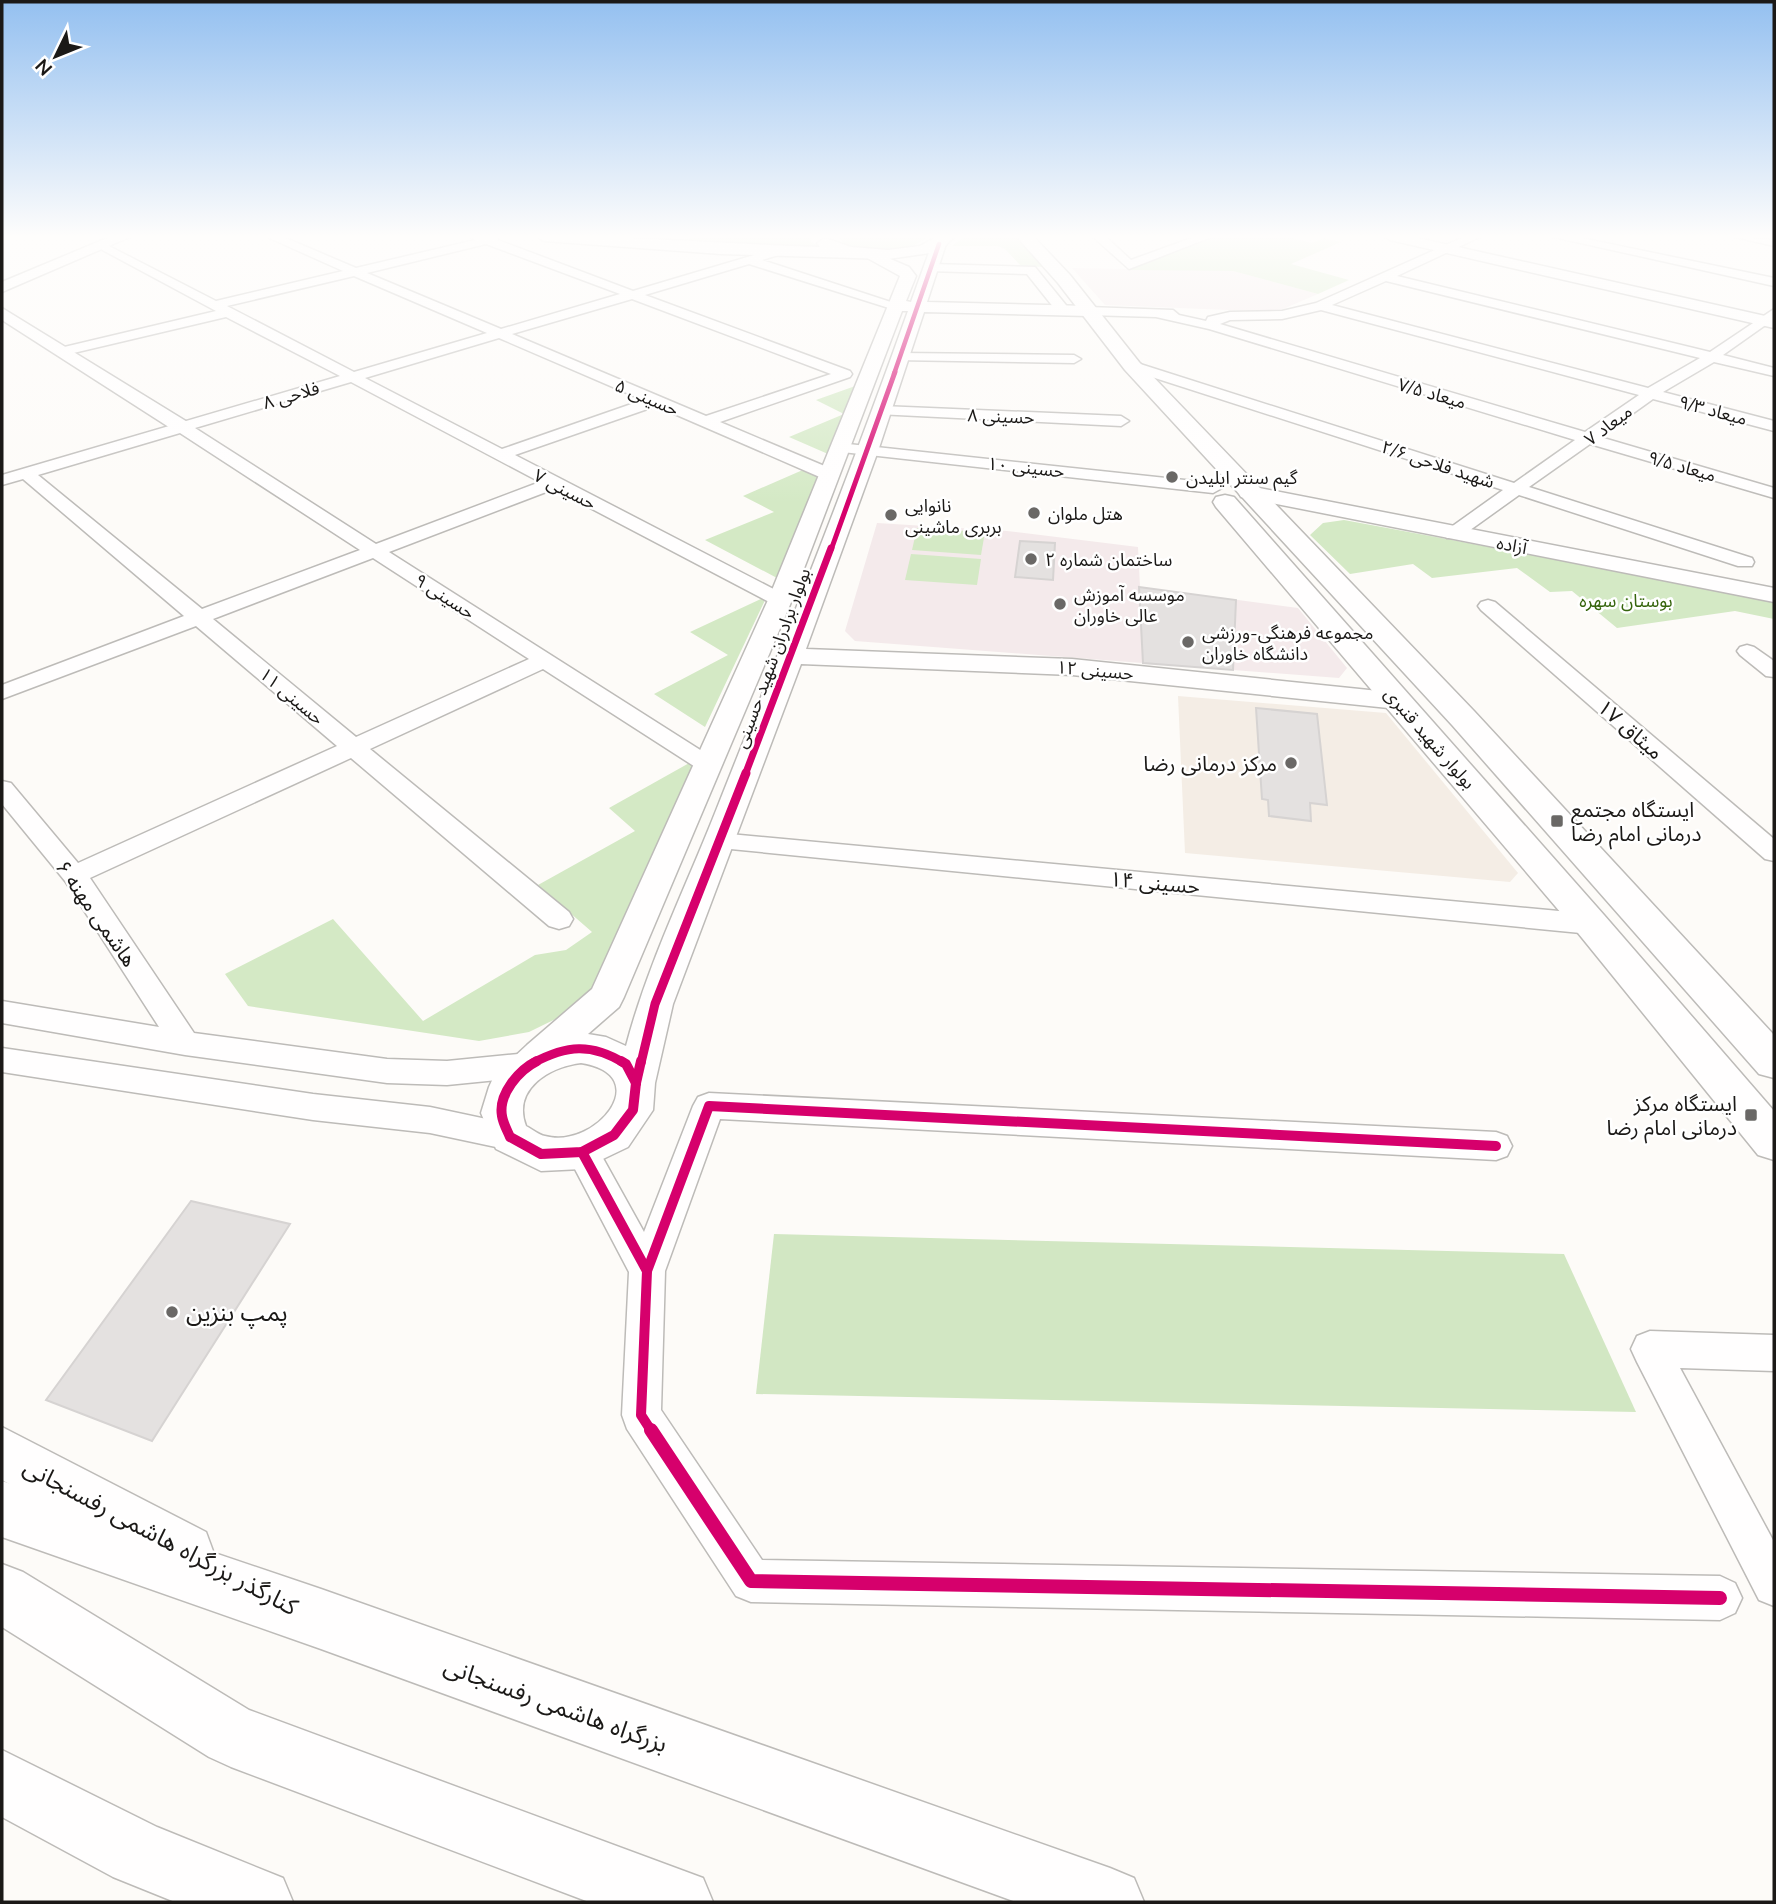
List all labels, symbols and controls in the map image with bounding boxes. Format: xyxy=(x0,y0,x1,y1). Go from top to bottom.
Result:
north arrow xyxy=(21,21,91,91)
text: N xyxy=(30,54,57,81)
street label: میعاد ۷/۵ xyxy=(1395,372,1469,414)
street label: حسینی ۵ xyxy=(612,373,682,421)
street label: فلاحی ۸ xyxy=(260,376,322,414)
street label: میعاد ۹/۳ xyxy=(1676,390,1750,430)
street label: میعاد ۷ xyxy=(1579,399,1637,451)
street label: حسینی ۸ xyxy=(967,403,1035,429)
street label: شهید فلاحی ۲/۶ xyxy=(1379,435,1497,493)
street label: میعاد ۹/۵ xyxy=(1645,445,1719,487)
street label: حسینی ۱۰ xyxy=(986,452,1066,482)
street label: حسینی ۷ xyxy=(530,464,600,514)
place label: گیم سنتر ایلیدن xyxy=(1186,466,1298,491)
marker: گیم سنتر ایلیدن xyxy=(1164,469,1180,485)
place label: نانوایی بربری ماشینی xyxy=(905,494,1002,538)
place label: هتل ملوان xyxy=(1048,502,1123,525)
marker: هتل ملوان xyxy=(1026,505,1042,521)
marker: نانوایی بربری ماشینی xyxy=(883,507,899,523)
street label: آزاده xyxy=(1495,531,1530,559)
place label: ساختمان شماره ۲ xyxy=(1045,548,1172,571)
marker: ساختمان شماره ۲ xyxy=(1023,551,1039,567)
street label: بولوار برادران شهید حسینی xyxy=(729,565,815,751)
street label: حسینی ۹ xyxy=(411,568,479,624)
place label: موسسه آموزش عالی خاوران xyxy=(1074,583,1185,627)
park label: بوستان سهره xyxy=(1579,589,1673,612)
marker: موسسه آموزش عالی خاوران xyxy=(1052,596,1068,612)
place label: مجموعه فرهنگی-ورزشی دانشگاه خاوران xyxy=(1202,621,1373,665)
marker: مجموعه فرهنگی-ورزشی دانشگاه خاوران xyxy=(1180,634,1196,650)
street label: حسینی ۱۲ xyxy=(1055,655,1135,685)
street label: حسینی ۱۱ xyxy=(255,662,329,730)
street label: بولوار شهید قنبری xyxy=(1379,682,1481,794)
street label: میثاق ۱۷ xyxy=(1593,693,1669,765)
place label: مرکز درمانی رضا xyxy=(1143,750,1277,776)
marker: مرکز درمانی رضا xyxy=(1283,755,1299,771)
place label: ایستگاه مجتمع درمانی امام رضا xyxy=(1571,796,1702,850)
marker: ایستگاه مجتمع درمانی امام رضا xyxy=(1549,813,1565,829)
street label: هاشمی مهنه ۶ xyxy=(51,855,143,971)
street label: حسینی ۱۴ xyxy=(1109,865,1201,899)
place label: ایستگاه مرکز درمانی امام رضا xyxy=(1606,1090,1737,1144)
marker: ایستگاه مرکز درمانی امام رضا xyxy=(1743,1107,1759,1123)
place label: پمپ بنزین xyxy=(186,1297,288,1329)
marker: پمپ بنزین xyxy=(164,1304,180,1320)
street label: کنارگذر بزرگراه هاشمی رفسنجانی xyxy=(19,1451,304,1622)
street label: بزرگراه هاشمی رفسنجانی xyxy=(440,1650,672,1758)

